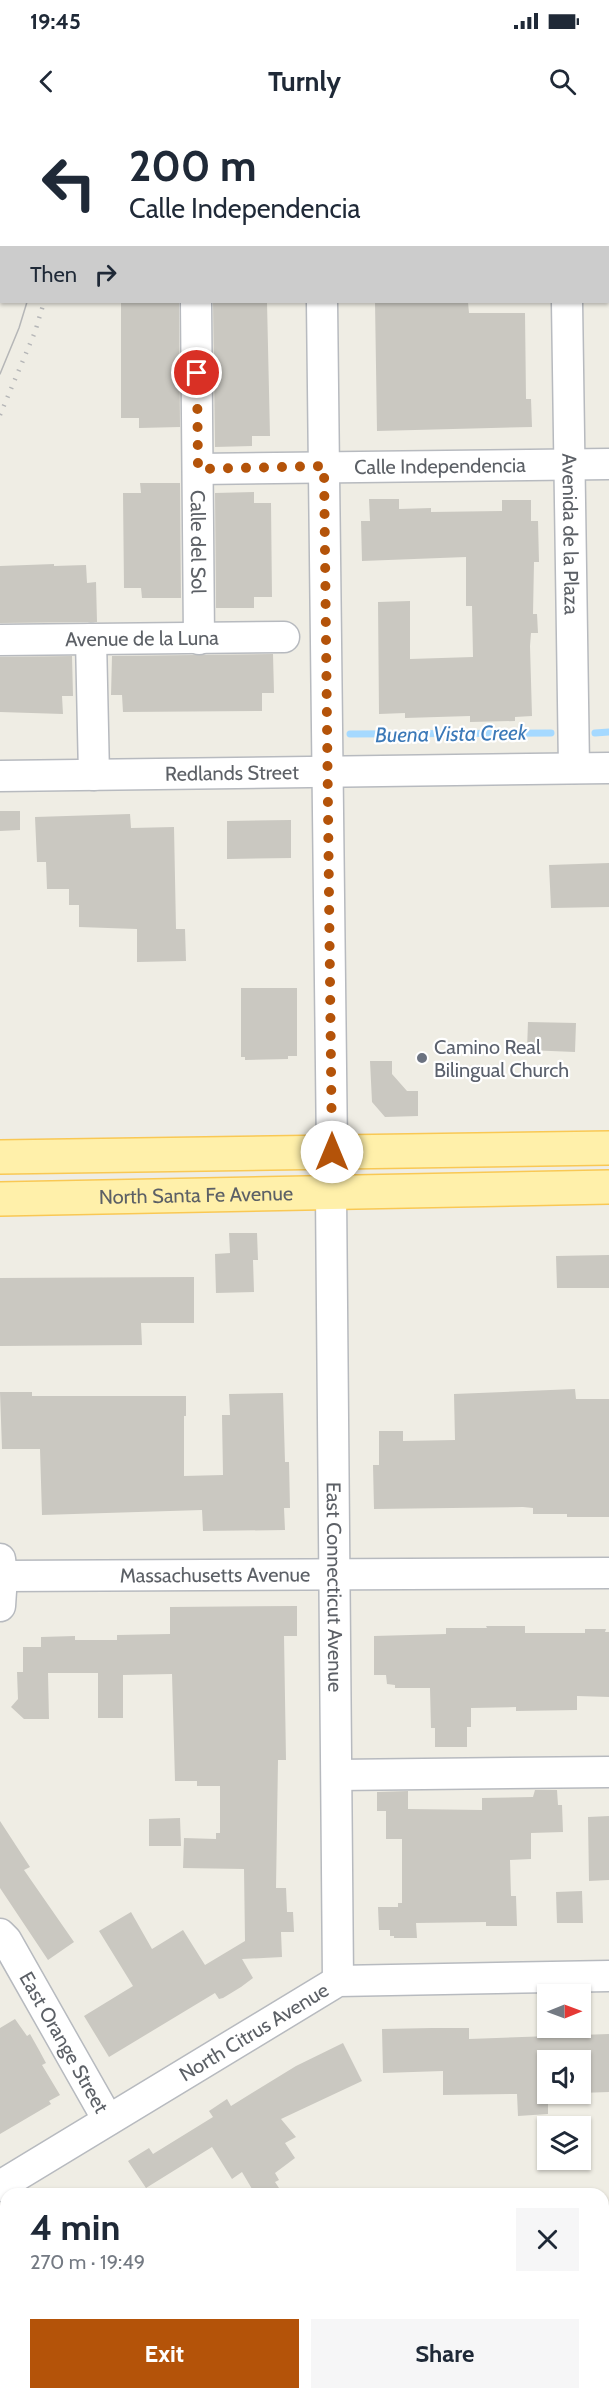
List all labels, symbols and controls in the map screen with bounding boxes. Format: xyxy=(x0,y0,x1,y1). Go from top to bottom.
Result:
text: 19:45 xyxy=(30,8,81,35)
icon: back xyxy=(30,65,63,98)
text: Turnly xyxy=(268,65,341,98)
icon: search xyxy=(546,65,579,98)
text: 200 m xyxy=(129,140,256,192)
icon: left xyxy=(30,144,108,222)
text: Calle Independencia xyxy=(129,192,360,225)
icon: right xyxy=(89,258,122,291)
text: Then xyxy=(30,261,77,288)
pin xyxy=(171,347,222,398)
icon: arrive xyxy=(180,356,213,389)
street label: Calle Independencia xyxy=(354,453,526,479)
street label: Avenida de la Plaza xyxy=(557,453,584,615)
street label: Calle del Sol xyxy=(186,490,211,594)
street label: Avenue de la Luna xyxy=(65,626,219,651)
water label: Buena Vista Creek xyxy=(375,720,528,747)
street label: Redlands Street xyxy=(165,760,299,786)
place label: Camino Real Bilingual Church xyxy=(434,1035,569,1082)
marker: Camino Real Bilingual Church xyxy=(415,1051,429,1065)
position arrow xyxy=(300,1120,364,1184)
street label: North Santa Fe Avenue xyxy=(99,1181,293,1209)
street label: East Connecticut Avenue xyxy=(322,1482,347,1692)
street label: Massachusetts Avenue xyxy=(120,1562,310,1587)
street label: East Orange Street xyxy=(14,1967,114,2117)
street label: North Citrus Avenue xyxy=(175,1978,333,2086)
north arrow xyxy=(537,1984,591,2038)
map controls xyxy=(537,1984,591,2170)
button: sound xyxy=(537,2050,591,2104)
button: layers xyxy=(537,2116,591,2170)
text: 4 min xyxy=(30,2205,120,2249)
button: close xyxy=(516,2208,579,2271)
text: 270 m · 19:49 xyxy=(30,2250,145,2274)
button: Exit xyxy=(30,2319,299,2388)
button: Share xyxy=(311,2319,579,2388)

